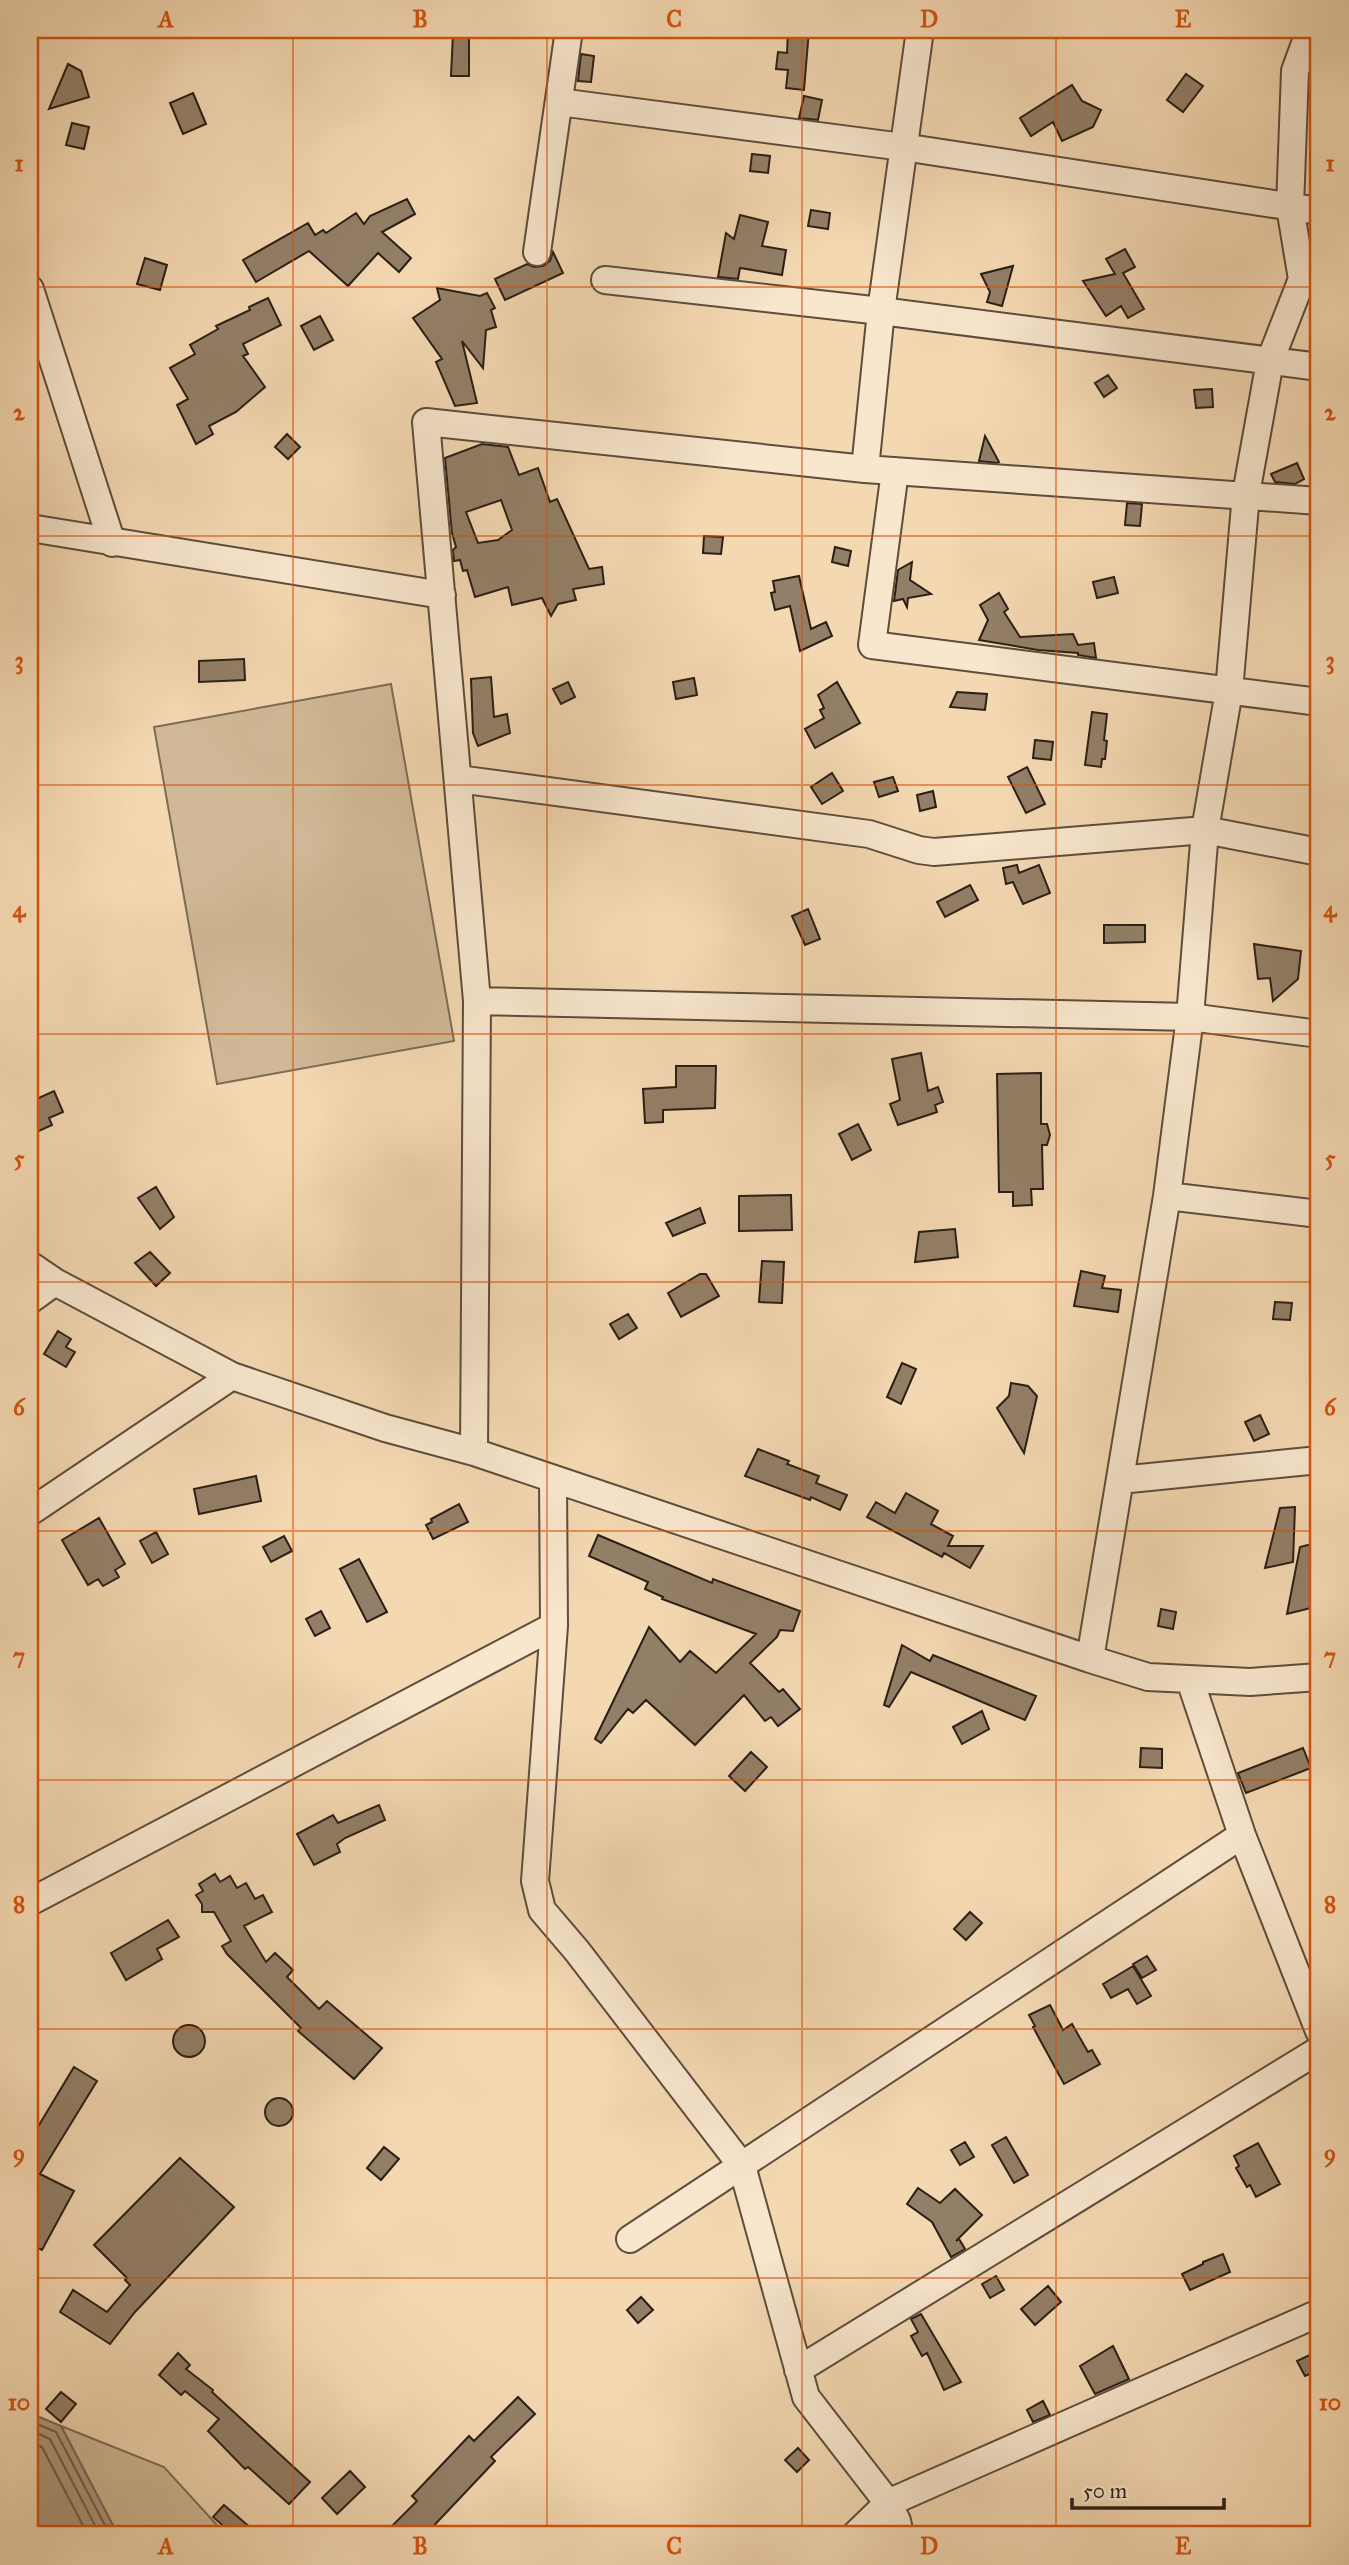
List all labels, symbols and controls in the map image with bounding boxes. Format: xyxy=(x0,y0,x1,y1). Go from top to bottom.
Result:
text: A xyxy=(156,5,174,33)
text: B xyxy=(412,5,428,33)
text: C xyxy=(666,5,682,33)
text: D xyxy=(920,5,938,33)
text: E xyxy=(1175,5,1192,33)
text: 1 xyxy=(14,149,24,177)
text: 1 xyxy=(1325,149,1335,177)
text: 2 xyxy=(13,398,25,426)
text: 2 xyxy=(1324,398,1336,426)
text: 3 xyxy=(14,646,24,675)
text: 3 xyxy=(1325,646,1335,675)
text: 4 xyxy=(13,895,27,923)
text: 4 xyxy=(1324,895,1338,923)
text: 5 xyxy=(14,1144,25,1172)
text: 5 xyxy=(1325,1144,1336,1172)
text: 6 xyxy=(13,1393,26,1421)
text: 6 xyxy=(1324,1393,1337,1421)
text: 7 xyxy=(13,1642,25,1670)
text: 7 xyxy=(1324,1642,1336,1670)
text: 8 xyxy=(13,1890,25,1918)
text: 8 xyxy=(1324,1890,1336,1918)
text: 9 xyxy=(13,2139,25,2168)
text: 9 xyxy=(1324,2139,1336,2168)
text: 10 xyxy=(8,2388,30,2416)
text: 10 xyxy=(1319,2388,1341,2416)
scale bar xyxy=(1072,2467,1225,2511)
text: 50 m xyxy=(1083,2478,1128,2504)
text: A xyxy=(156,2532,174,2560)
text: B xyxy=(412,2532,428,2560)
text: C xyxy=(666,2532,682,2560)
text: D xyxy=(920,2532,938,2560)
text: E xyxy=(1175,2532,1192,2560)

